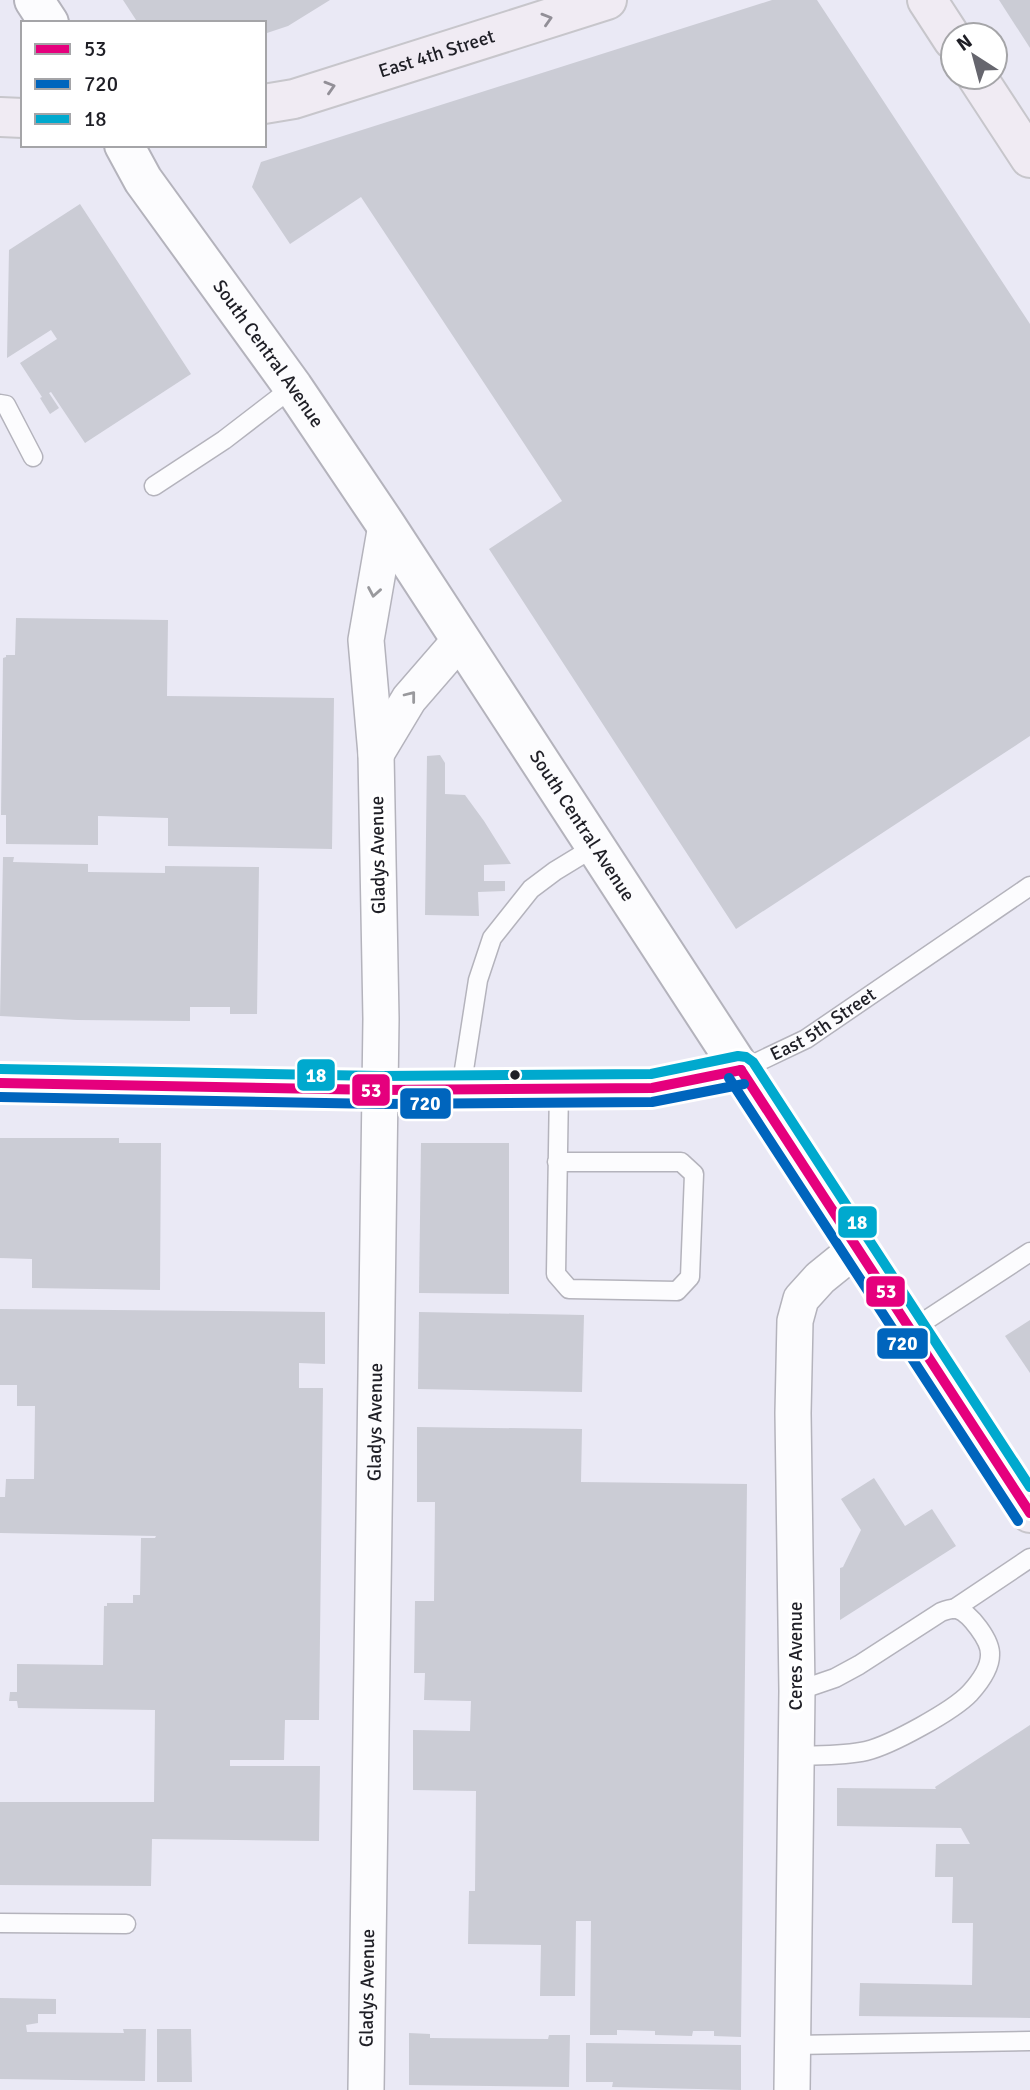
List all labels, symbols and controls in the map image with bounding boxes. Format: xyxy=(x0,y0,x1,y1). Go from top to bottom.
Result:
one-way arrow xyxy=(541,13,553,27)
legend xyxy=(21,21,266,147)
north arrow xyxy=(939,21,1009,91)
street label: East 4th Street xyxy=(376,24,498,83)
text: N xyxy=(952,29,977,57)
text: 53 xyxy=(84,36,107,62)
text: 720 xyxy=(84,71,118,97)
one-way arrow xyxy=(324,81,336,96)
text: 18 xyxy=(84,106,107,132)
street label: South Central Avenue xyxy=(207,275,329,432)
one-way arrow xyxy=(367,586,382,598)
one-way arrow xyxy=(403,692,416,704)
street label: South Central Avenue xyxy=(524,746,640,906)
street label: Gladys Avenue xyxy=(365,796,391,914)
street label: East 5th Street xyxy=(766,983,881,1066)
line badge: 18 xyxy=(296,1058,336,1092)
text: 18 xyxy=(306,1064,326,1088)
unlabelled marker xyxy=(508,1068,522,1082)
line badge: 53 xyxy=(351,1073,391,1107)
text: 53 xyxy=(361,1079,381,1103)
line badge: 720 xyxy=(399,1087,452,1120)
text: 720 xyxy=(410,1092,440,1116)
line badge: 18 xyxy=(837,1205,878,1239)
text: 18 xyxy=(847,1211,867,1235)
line badge: 53 xyxy=(865,1275,906,1308)
text: 53 xyxy=(876,1280,896,1304)
line badge: 720 xyxy=(876,1327,929,1360)
text: 720 xyxy=(887,1332,917,1356)
street label: Gladys Avenue xyxy=(363,1363,388,1481)
street label: Ceres Avenue xyxy=(784,1602,808,1710)
street label: Gladys Avenue xyxy=(355,1929,380,2047)

